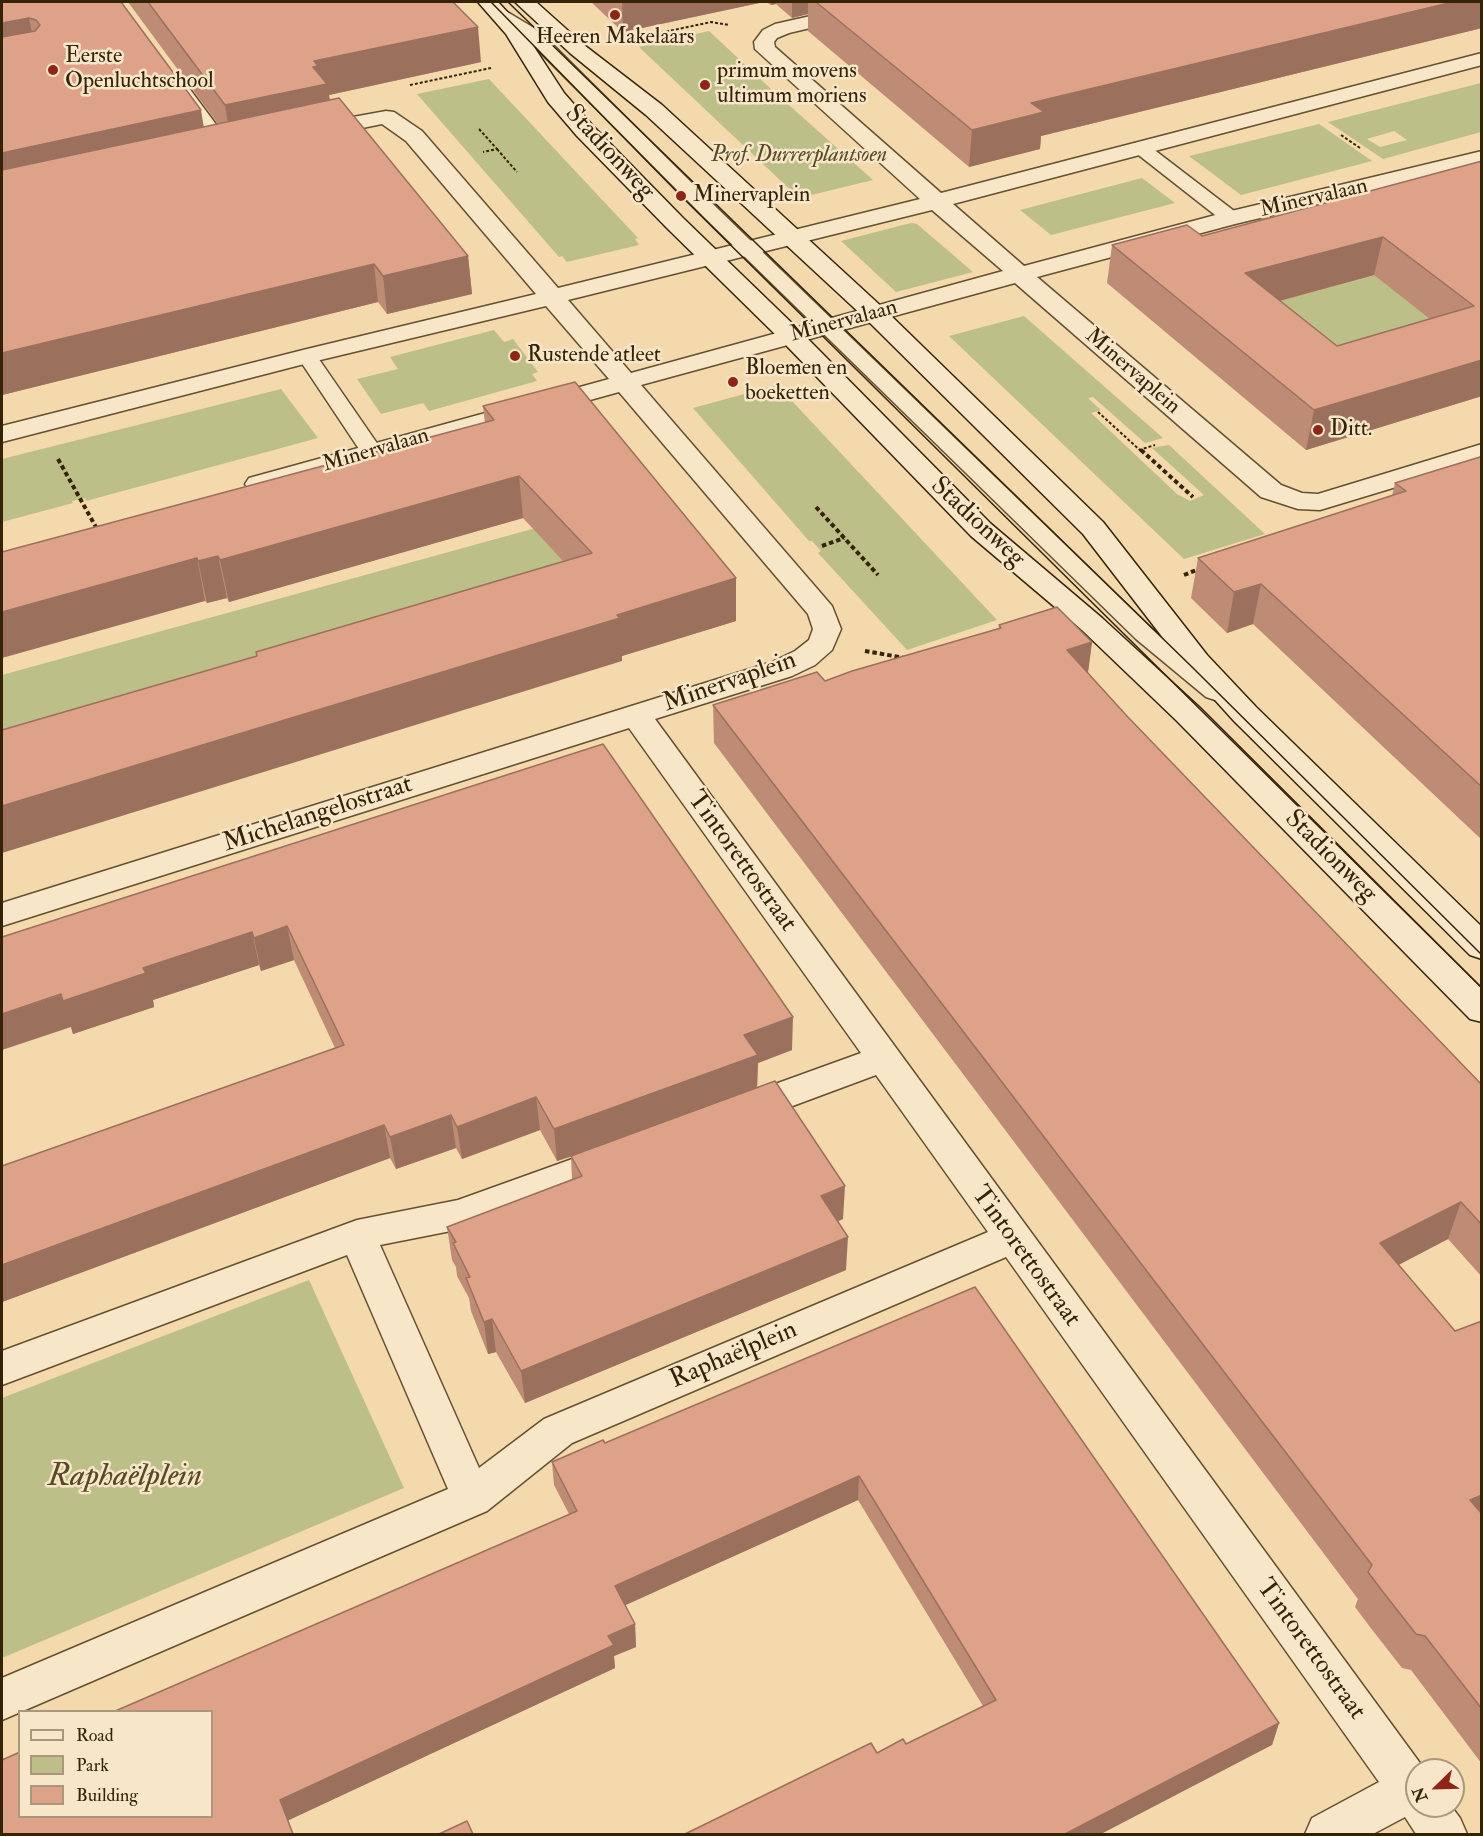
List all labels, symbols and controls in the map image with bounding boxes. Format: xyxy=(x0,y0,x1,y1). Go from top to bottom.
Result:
marker: Heeren Makelaars xyxy=(608,8,622,22)
place label: Heeren Makelaars xyxy=(536,25,694,51)
place label: Eerste Openluchtschool xyxy=(65,44,214,96)
place label: primum movens ultimum moriens xyxy=(717,59,866,110)
marker: Eerste Openluchtschool xyxy=(46,63,60,77)
marker: primum movens ultimum moriens xyxy=(698,78,712,92)
street label: Stadionweg xyxy=(557,99,661,207)
park label: Prof. Durrerplantsoen xyxy=(711,143,887,169)
street label: Minervalaan xyxy=(1258,174,1370,224)
place label: Minervaplein xyxy=(693,183,810,209)
marker: Minervaplein xyxy=(674,189,688,203)
street label: Minervalaan xyxy=(788,295,900,349)
street label: Minervaplein xyxy=(1079,324,1185,420)
place label: Rustende atleet xyxy=(527,343,661,369)
marker: Rustende atleet xyxy=(508,349,522,363)
place label: Bloemen en boeketten xyxy=(745,356,847,408)
marker: Bloemen en boeketten xyxy=(726,375,740,389)
place label: Ditt. xyxy=(1330,417,1372,443)
street label: Minervalaan xyxy=(320,423,432,479)
marker: Ditt. xyxy=(1311,423,1325,437)
street label: Stadionweg xyxy=(923,471,1031,575)
street label: Minervaplein xyxy=(659,646,801,720)
street label: Michelangelostraat xyxy=(219,770,417,860)
street label: Tintorettostraat xyxy=(679,785,803,939)
street label: Stadionweg xyxy=(1277,804,1383,910)
street label: Tintorettostraat xyxy=(963,1180,1087,1334)
street label: Raphaëlplein xyxy=(666,1315,802,1397)
park label: Raphaëlplein xyxy=(48,1459,202,1497)
street label: Tintorettostraat xyxy=(1248,1573,1372,1727)
legend xyxy=(18,1710,213,1818)
text: Road xyxy=(76,1724,114,1747)
text: Park xyxy=(76,1754,109,1777)
north arrow xyxy=(1405,1758,1465,1818)
text: Building xyxy=(76,1784,138,1807)
text: N xyxy=(1408,1784,1432,1805)

